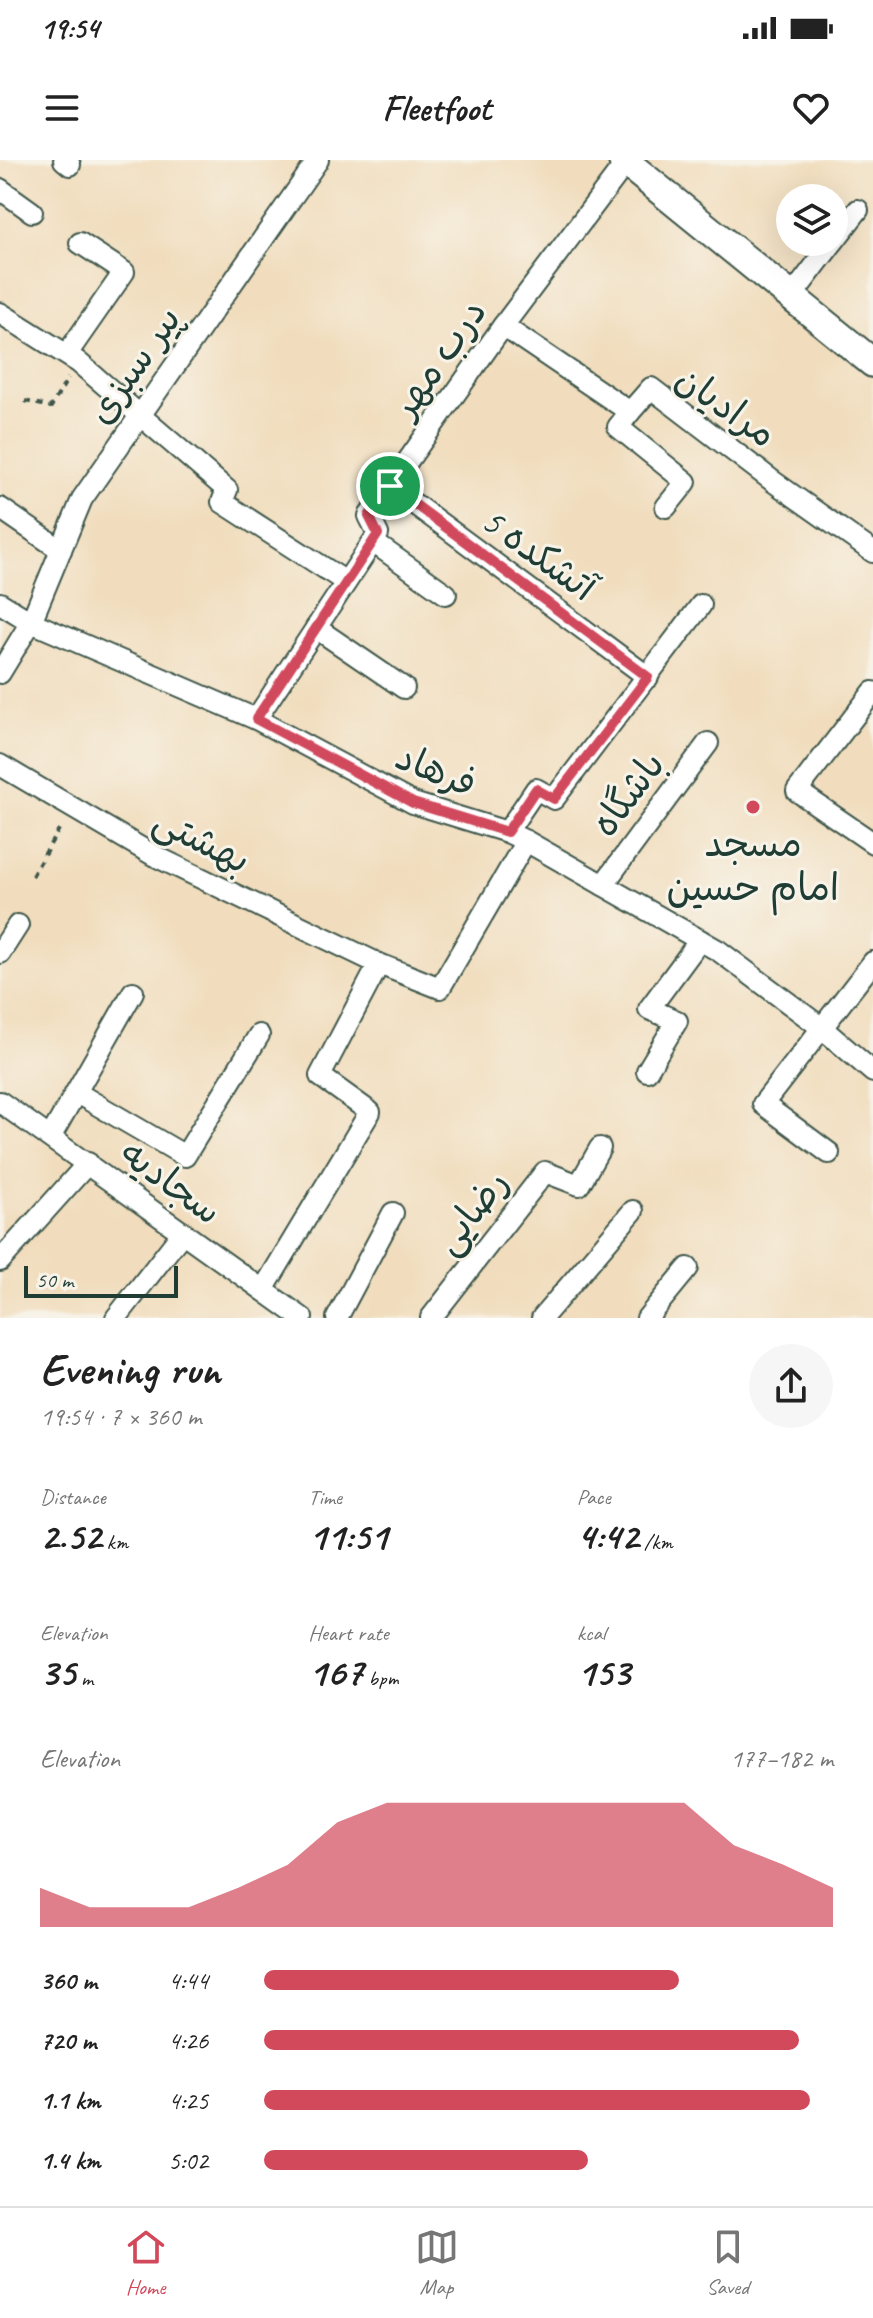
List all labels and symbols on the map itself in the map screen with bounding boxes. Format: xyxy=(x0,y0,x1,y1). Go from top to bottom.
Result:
street label: درب مهر xyxy=(380,290,497,429)
street label: پیر سبزی xyxy=(77,297,191,433)
street label: مرادیان xyxy=(666,354,786,458)
pin xyxy=(356,452,424,520)
street label: آتشکده 5 xyxy=(472,497,607,612)
street label: فرهاد xyxy=(389,733,483,807)
street label: باشگاه xyxy=(581,742,675,846)
street label: بهشتی xyxy=(145,796,258,885)
marker: مسجد امام حسین xyxy=(744,798,762,816)
place label: مسجد امام حسین xyxy=(667,820,839,916)
street label: سجادیه xyxy=(111,1129,231,1235)
street label: رضایی xyxy=(423,1160,519,1264)
scale bar xyxy=(24,1262,178,1298)

